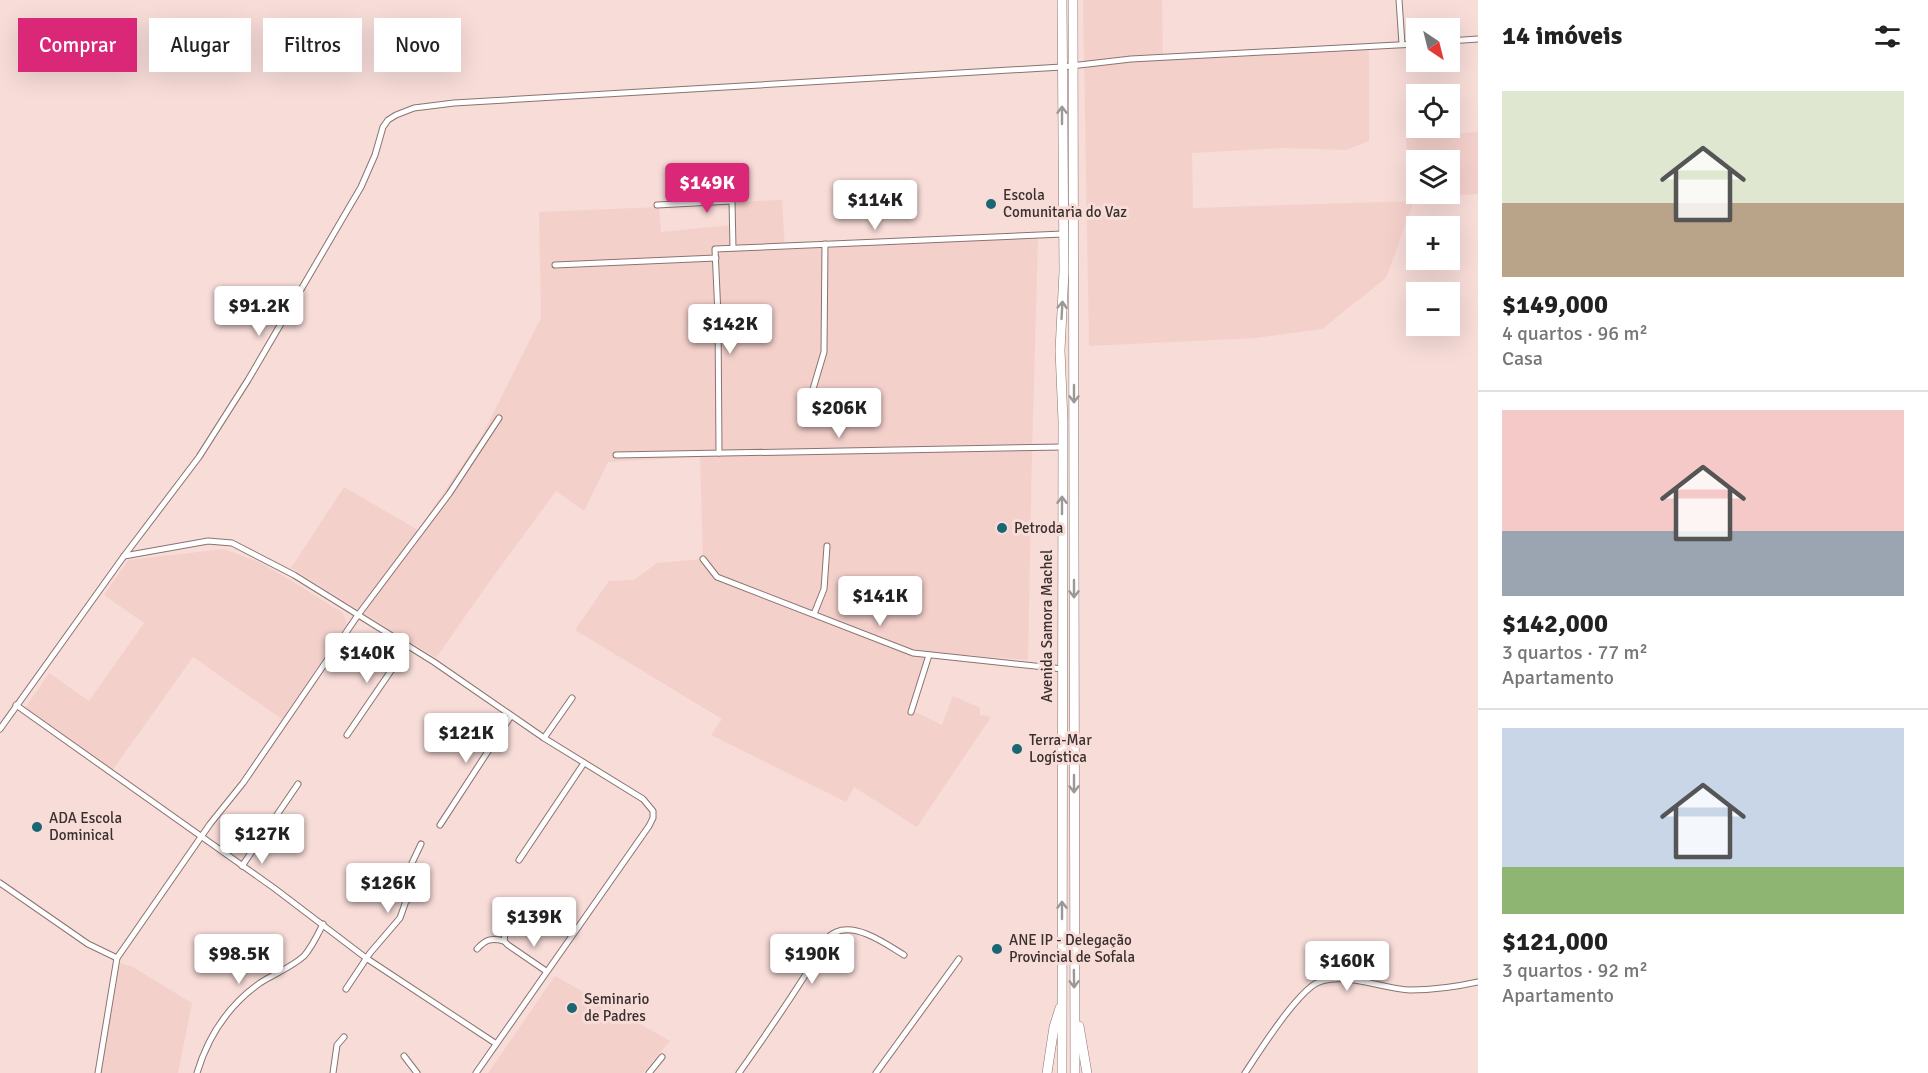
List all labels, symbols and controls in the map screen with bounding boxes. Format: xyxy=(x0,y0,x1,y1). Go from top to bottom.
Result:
chip: Comprar xyxy=(18,18,137,72)
chip: Alugar xyxy=(149,18,251,72)
chip: Filtros xyxy=(263,18,362,72)
chip: Novo xyxy=(374,18,461,72)
north arrow xyxy=(1406,18,1460,72)
map controls xyxy=(1406,18,1460,336)
text: 14 imóveis xyxy=(1502,20,1622,52)
icon: filters xyxy=(1871,20,1904,53)
button: locate xyxy=(1406,84,1460,138)
one-way arrow xyxy=(1056,105,1068,125)
icon: home xyxy=(1649,130,1757,238)
button: layers xyxy=(1406,150,1460,204)
pin: $149K xyxy=(665,163,749,214)
text: $149K xyxy=(679,170,735,195)
pin: $114K xyxy=(833,180,917,231)
place label: Escola Comunitaria do Vaz xyxy=(1003,186,1127,221)
text: $114K xyxy=(847,187,903,212)
marker: Escola Comunitaria do Vaz xyxy=(984,197,998,211)
button: + xyxy=(1406,216,1460,270)
button: − xyxy=(1406,282,1460,336)
pin: $91.2K xyxy=(210,286,308,337)
text: $149,000 xyxy=(1502,289,1608,321)
text: $91.2K xyxy=(228,293,290,318)
one-way arrow xyxy=(1056,300,1067,320)
pin: $142K xyxy=(688,304,772,355)
text: $142K xyxy=(702,311,758,336)
text: 4 quartos · 96 m² xyxy=(1502,321,1648,346)
text: Casa xyxy=(1502,346,1543,371)
one-way arrow xyxy=(1068,384,1080,404)
pin: $206K xyxy=(797,388,881,439)
text: $206K xyxy=(811,395,867,420)
icon: home xyxy=(1649,449,1757,557)
one-way arrow xyxy=(1056,495,1068,515)
place label: Petroda xyxy=(1014,519,1063,537)
marker: Petroda xyxy=(995,521,1009,535)
street label: Avenida Samora Machel xyxy=(1038,550,1056,702)
pin: $141K xyxy=(838,576,922,627)
one-way arrow xyxy=(1068,579,1080,599)
text: $141K xyxy=(852,583,908,608)
text: $142,000 xyxy=(1502,608,1608,640)
pin: $140K xyxy=(325,633,409,684)
text: $140K xyxy=(339,640,395,665)
text: 3 quartos · 77 m² xyxy=(1502,640,1648,665)
text: Apartamento xyxy=(1502,665,1614,690)
pin: $121K xyxy=(424,713,508,764)
text: $121K xyxy=(438,720,494,745)
place label: Terra-Mar Logística xyxy=(1029,731,1092,766)
marker: Terra-Mar Logística xyxy=(1010,742,1024,756)
icon: home xyxy=(1649,767,1757,875)
one-way arrow xyxy=(1068,774,1080,794)
place label: ADA Escola Dominical xyxy=(49,809,122,844)
pin: $127K xyxy=(220,814,304,865)
marker: ADA Escola Dominical xyxy=(30,820,44,834)
text: $127K xyxy=(234,821,290,846)
pin: $126K xyxy=(346,863,430,914)
text: $126K xyxy=(360,870,416,895)
pin: $139K xyxy=(492,897,576,948)
one-way arrow xyxy=(1057,900,1068,920)
text: $139K xyxy=(506,904,562,929)
text: $121,000 xyxy=(1502,926,1608,958)
place label: ANE IP - Delegação Provincial de Sofala xyxy=(1009,931,1135,966)
pin: $98.5K xyxy=(190,934,288,985)
pin: $190K xyxy=(770,934,854,985)
text: $98.5K xyxy=(208,941,270,966)
text: $190K xyxy=(784,941,840,966)
pin: $160K xyxy=(1305,941,1389,992)
marker: ANE IP - Delegação Provincial de Sofala xyxy=(990,942,1004,956)
text: $160K xyxy=(1319,948,1375,973)
text: 3 quartos · 92 m² xyxy=(1502,958,1648,983)
one-way arrow xyxy=(1069,969,1080,989)
text: Apartamento xyxy=(1502,983,1614,1008)
place label: Seminario de Padres xyxy=(584,990,649,1025)
marker: Seminario de Padres xyxy=(565,1001,579,1015)

